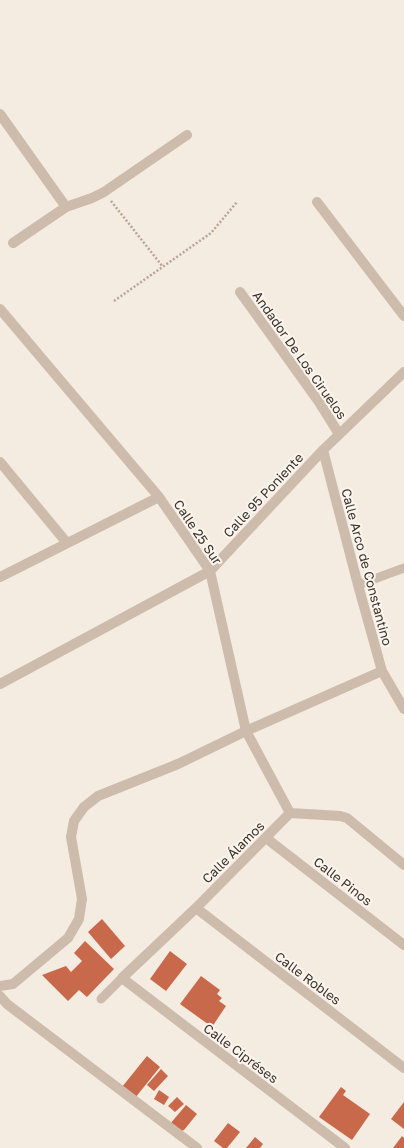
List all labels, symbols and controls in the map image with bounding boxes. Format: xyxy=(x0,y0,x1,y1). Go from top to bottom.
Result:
street label: Andador De Los Ciruelos xyxy=(250,288,350,422)
street label: Calle 95 Poniente xyxy=(220,449,306,541)
street label: Calle Arco de Constantino xyxy=(338,487,396,648)
street label: Calle 25 Sur xyxy=(170,497,226,567)
street label: Calle Álamos xyxy=(199,818,267,886)
street label: Calle Pinos xyxy=(311,853,376,909)
street label: Calle Robles xyxy=(272,948,344,1008)
street label: Calle Cipréses xyxy=(201,1020,282,1086)

